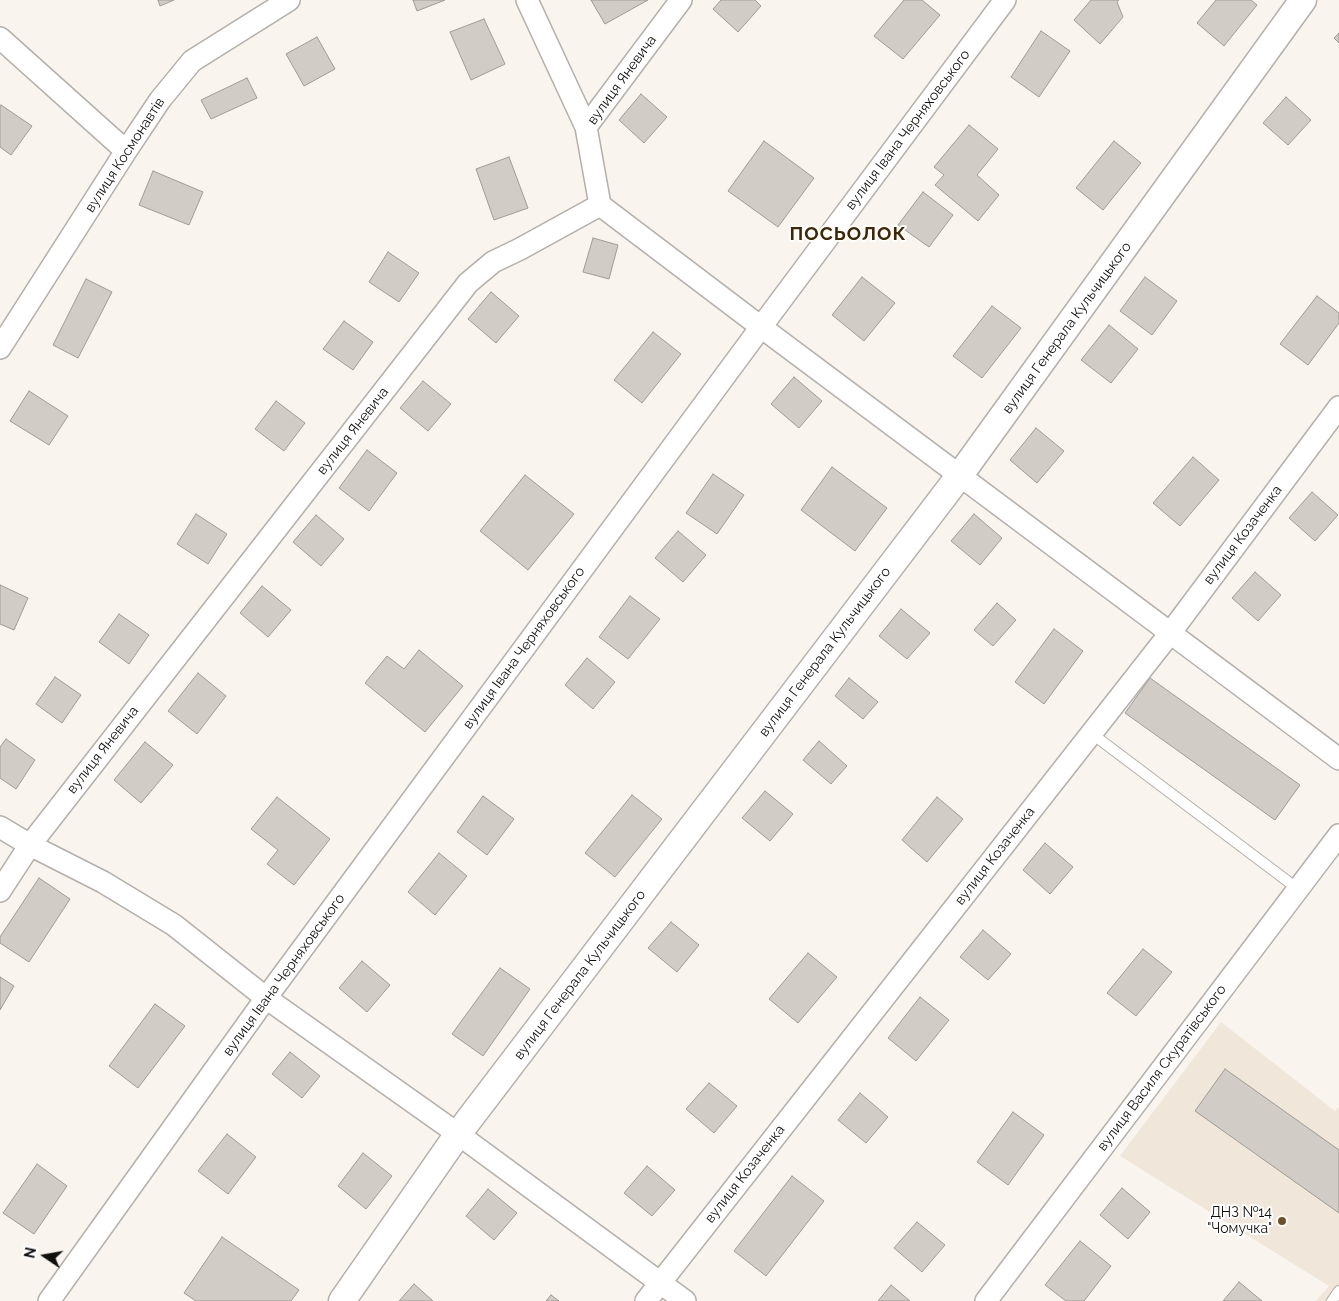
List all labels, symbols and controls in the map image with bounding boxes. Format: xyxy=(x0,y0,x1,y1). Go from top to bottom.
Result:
street label: вулиця Яневича xyxy=(584,32,660,128)
street label: вулиця Івана Черняховського xyxy=(842,47,974,213)
street label: вулиця Космонавтів xyxy=(82,94,168,216)
district label: ПОСЬОЛОК xyxy=(788,223,908,245)
street label: вулиця Генерала Кульчицького xyxy=(999,239,1135,417)
street label: вулиця Яневича xyxy=(314,384,392,478)
street label: вулиця Козаченка xyxy=(1200,482,1286,588)
street label: вулиця Івана Черняховського xyxy=(460,564,588,732)
street label: вулиця Генерала Кульчицького xyxy=(756,564,894,740)
street label: вулиця Яневича xyxy=(64,703,142,797)
street label: вулиця Козаченка xyxy=(952,804,1038,908)
street label: вулиця Генерала Кульчицького xyxy=(511,887,649,1063)
street label: вулиця Івана Черняховського xyxy=(220,891,348,1059)
street label: вулиця Василя Скуратівського xyxy=(1094,982,1230,1154)
street label: вулиця Козаченка xyxy=(702,1122,788,1226)
place label: ДНЗ №14 "Чомучка" xyxy=(1207,1205,1272,1238)
marker: ДНЗ №14 "Чомучка" xyxy=(1276,1215,1288,1227)
north arrow xyxy=(20,1231,70,1281)
text: N xyxy=(21,1246,39,1260)

